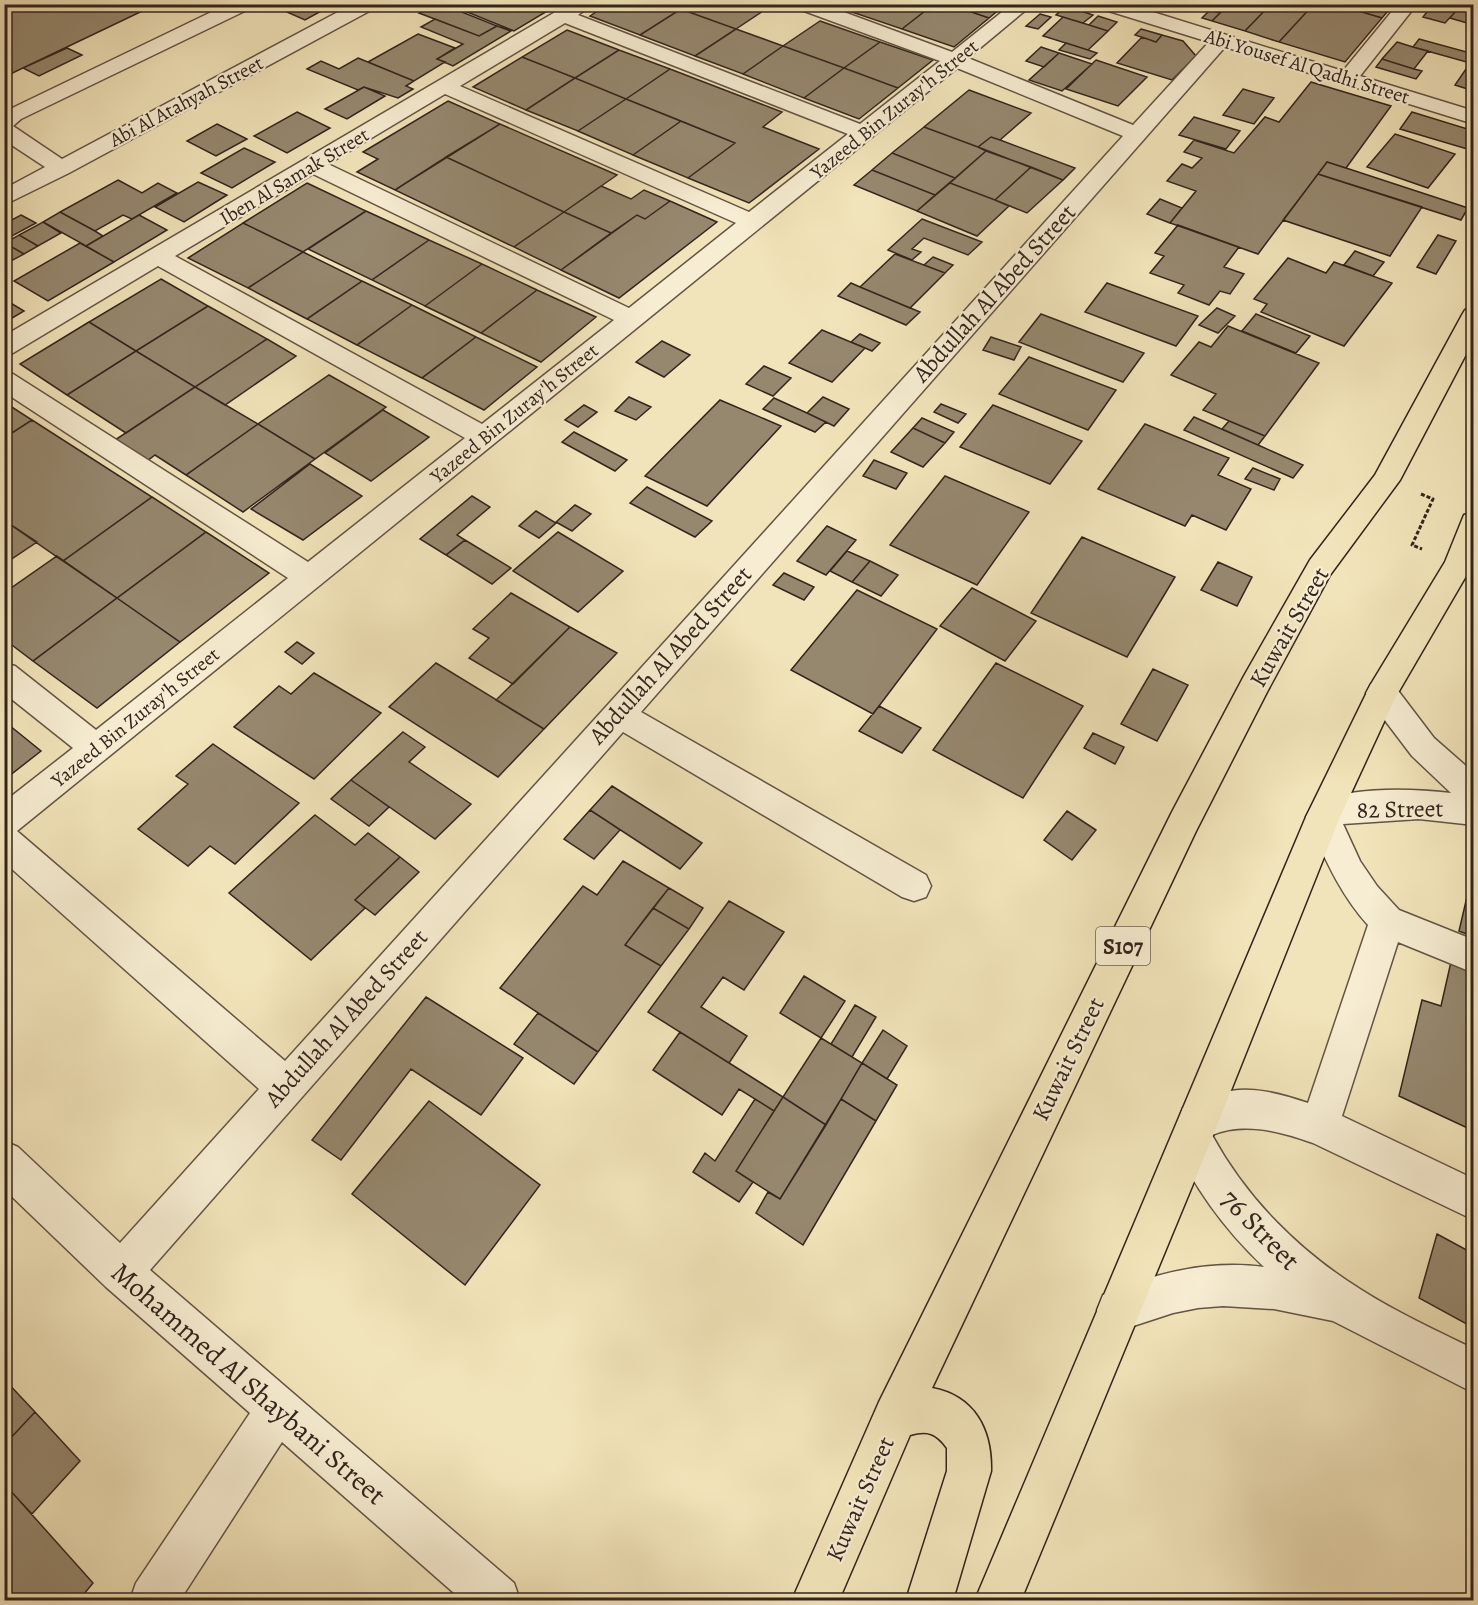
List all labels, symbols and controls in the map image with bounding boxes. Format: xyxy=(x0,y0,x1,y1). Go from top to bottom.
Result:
street label: Abi Yousef Al Qadhi Street xyxy=(1200,22,1413,111)
street label: Yazeed Bin Zuray'h Street xyxy=(804,33,984,186)
street label: Abi Al Atahyah Street xyxy=(104,49,268,154)
street label: Iben Al Samak Street xyxy=(214,121,374,232)
street label: Abdullah Al Abed Street xyxy=(905,197,1083,390)
street label: Yazeed Bin Zuray'h Street xyxy=(424,337,604,490)
street label: Abdullah Al Abed Street xyxy=(581,559,759,752)
street label: Kuwait Street xyxy=(1242,561,1336,693)
street label: Yazeed Bin Zuray'h Street xyxy=(45,641,225,794)
street label: 82 Street xyxy=(1356,792,1444,826)
street label: Abdullah Al Abed Street xyxy=(257,922,435,1115)
road number: S107 xyxy=(1096,927,1150,965)
street label: Kuwait Street xyxy=(1024,992,1112,1126)
street label: 76 Street xyxy=(1212,1181,1308,1279)
street label: Mohammed Al Shaybani Street xyxy=(103,1254,394,1514)
street label: Kuwait Street xyxy=(818,1431,902,1567)

